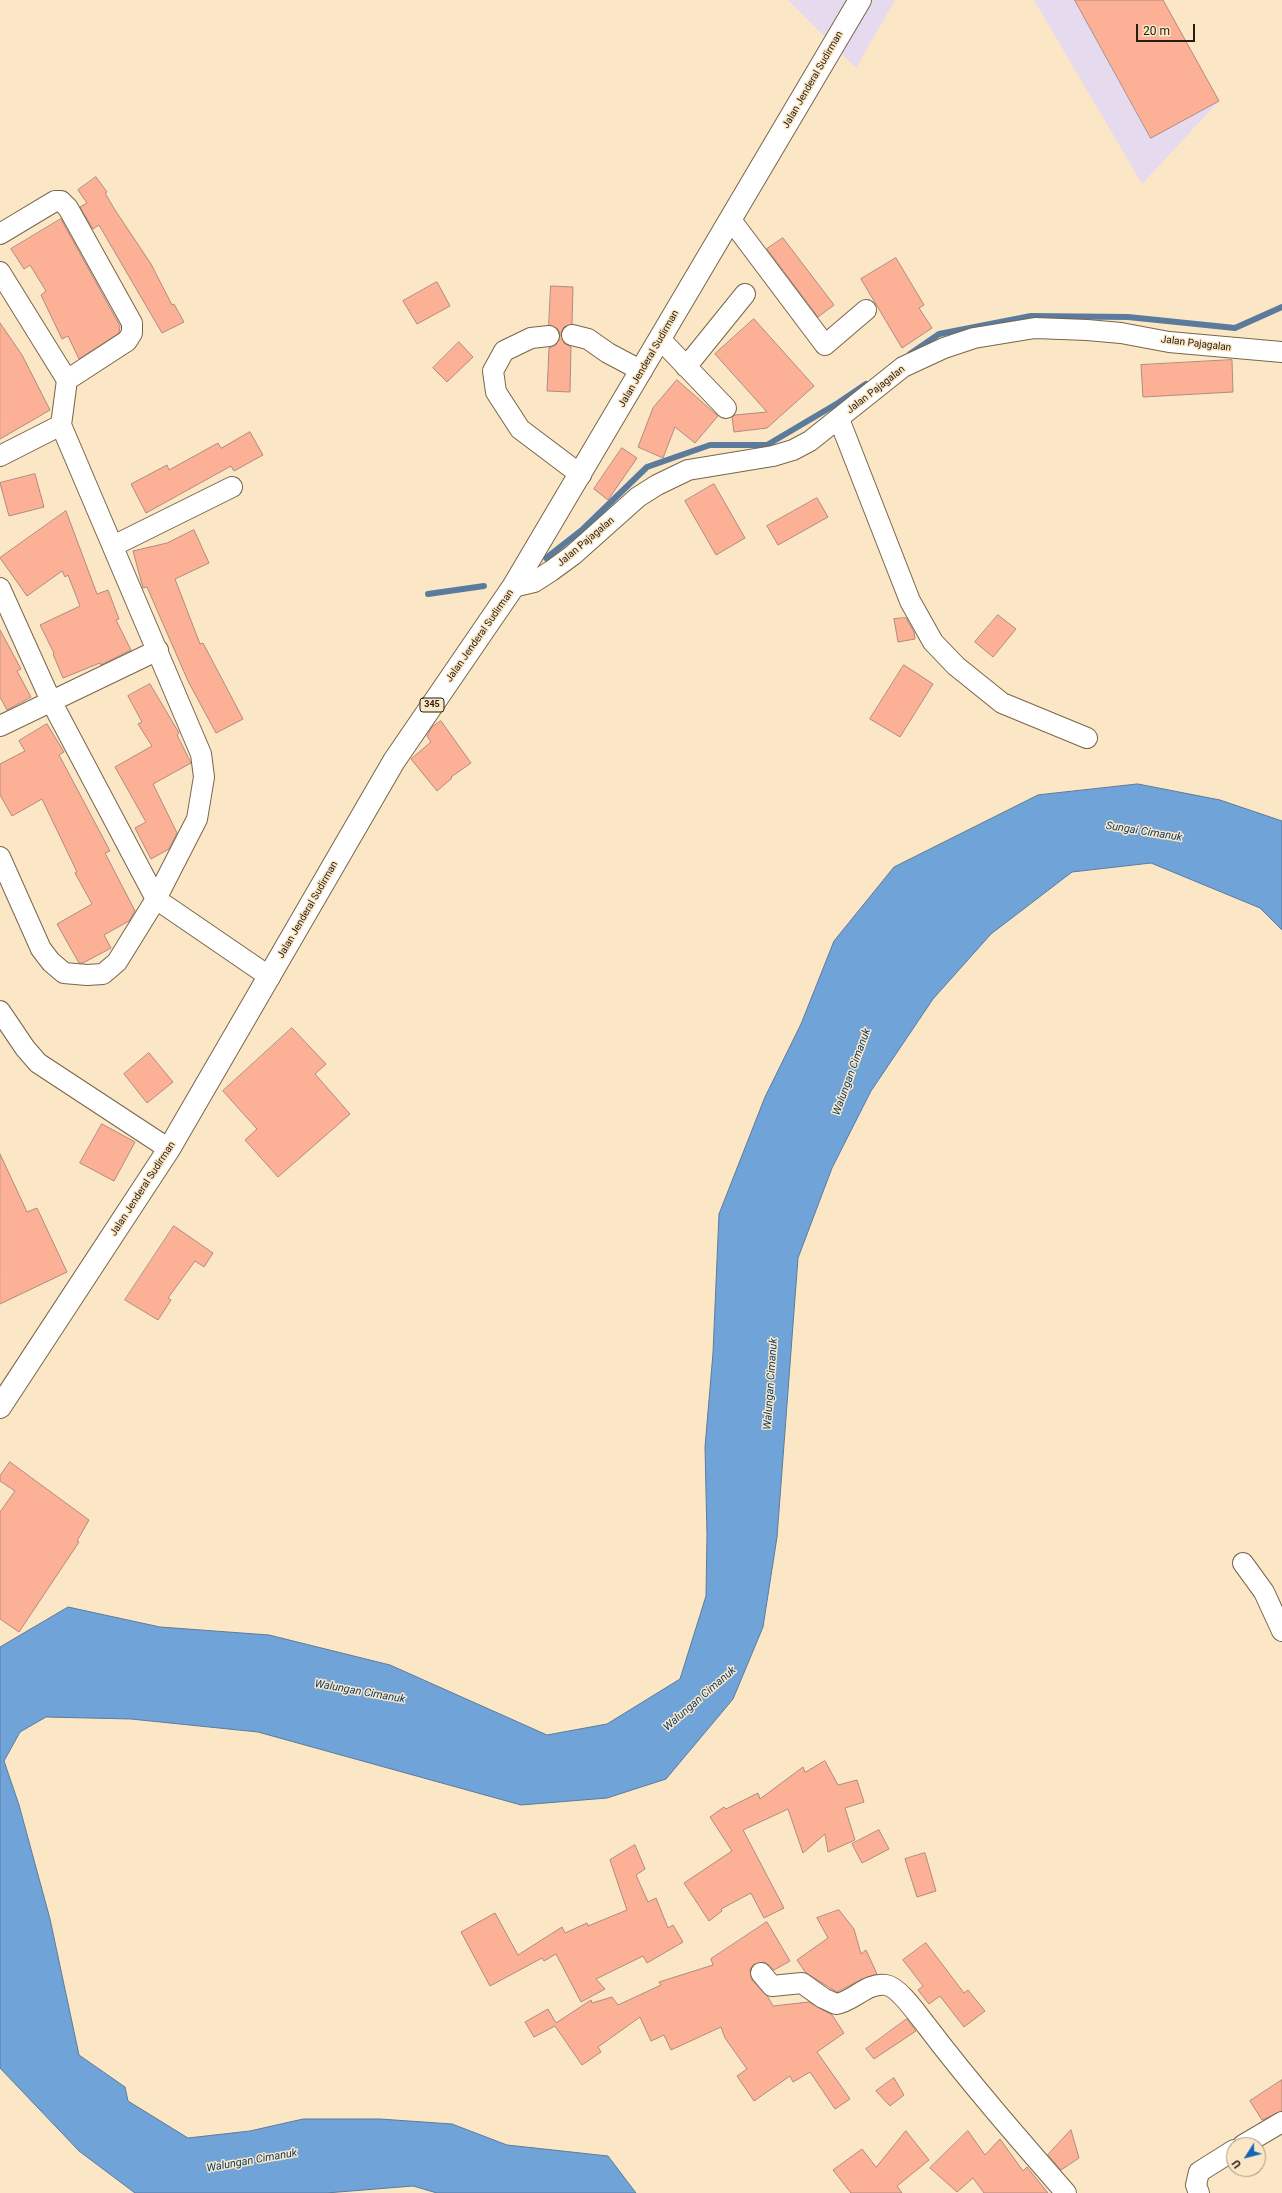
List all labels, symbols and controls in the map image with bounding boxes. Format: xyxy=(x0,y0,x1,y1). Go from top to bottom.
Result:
scale bar xyxy=(1138,16,1197,42)
text: 20 m xyxy=(1143,24,1170,38)
street label: Jalan Jenderal Sudirman xyxy=(780,29,846,131)
street label: Jalan Jenderal Sudirman xyxy=(616,308,682,410)
street label: Jalan Pajagalan xyxy=(1160,334,1232,354)
street label: Jalan Pajagalan xyxy=(844,363,908,417)
street label: Jalan Pajagalan xyxy=(555,515,617,569)
street label: Jalan Jenderal Sudirman xyxy=(443,587,517,685)
road number: 345 xyxy=(420,698,444,712)
water label: Sungai Cimanuk xyxy=(1105,819,1183,845)
street label: Jalan Jenderal Sudirman xyxy=(275,859,341,961)
water label: Walungan Cimanuk xyxy=(830,1027,874,1117)
street label: Jalan Jenderal Sudirman xyxy=(108,1139,178,1239)
water label: Walungan Cimanuk xyxy=(761,1338,781,1430)
water label: Walungan Cimanuk xyxy=(661,1664,739,1734)
water label: Walungan Cimanuk xyxy=(314,1678,406,1706)
north arrow xyxy=(1226,2137,1266,2177)
water label: Walungan Cimanuk xyxy=(206,2147,298,2175)
text: U xyxy=(1229,2157,1244,2171)

